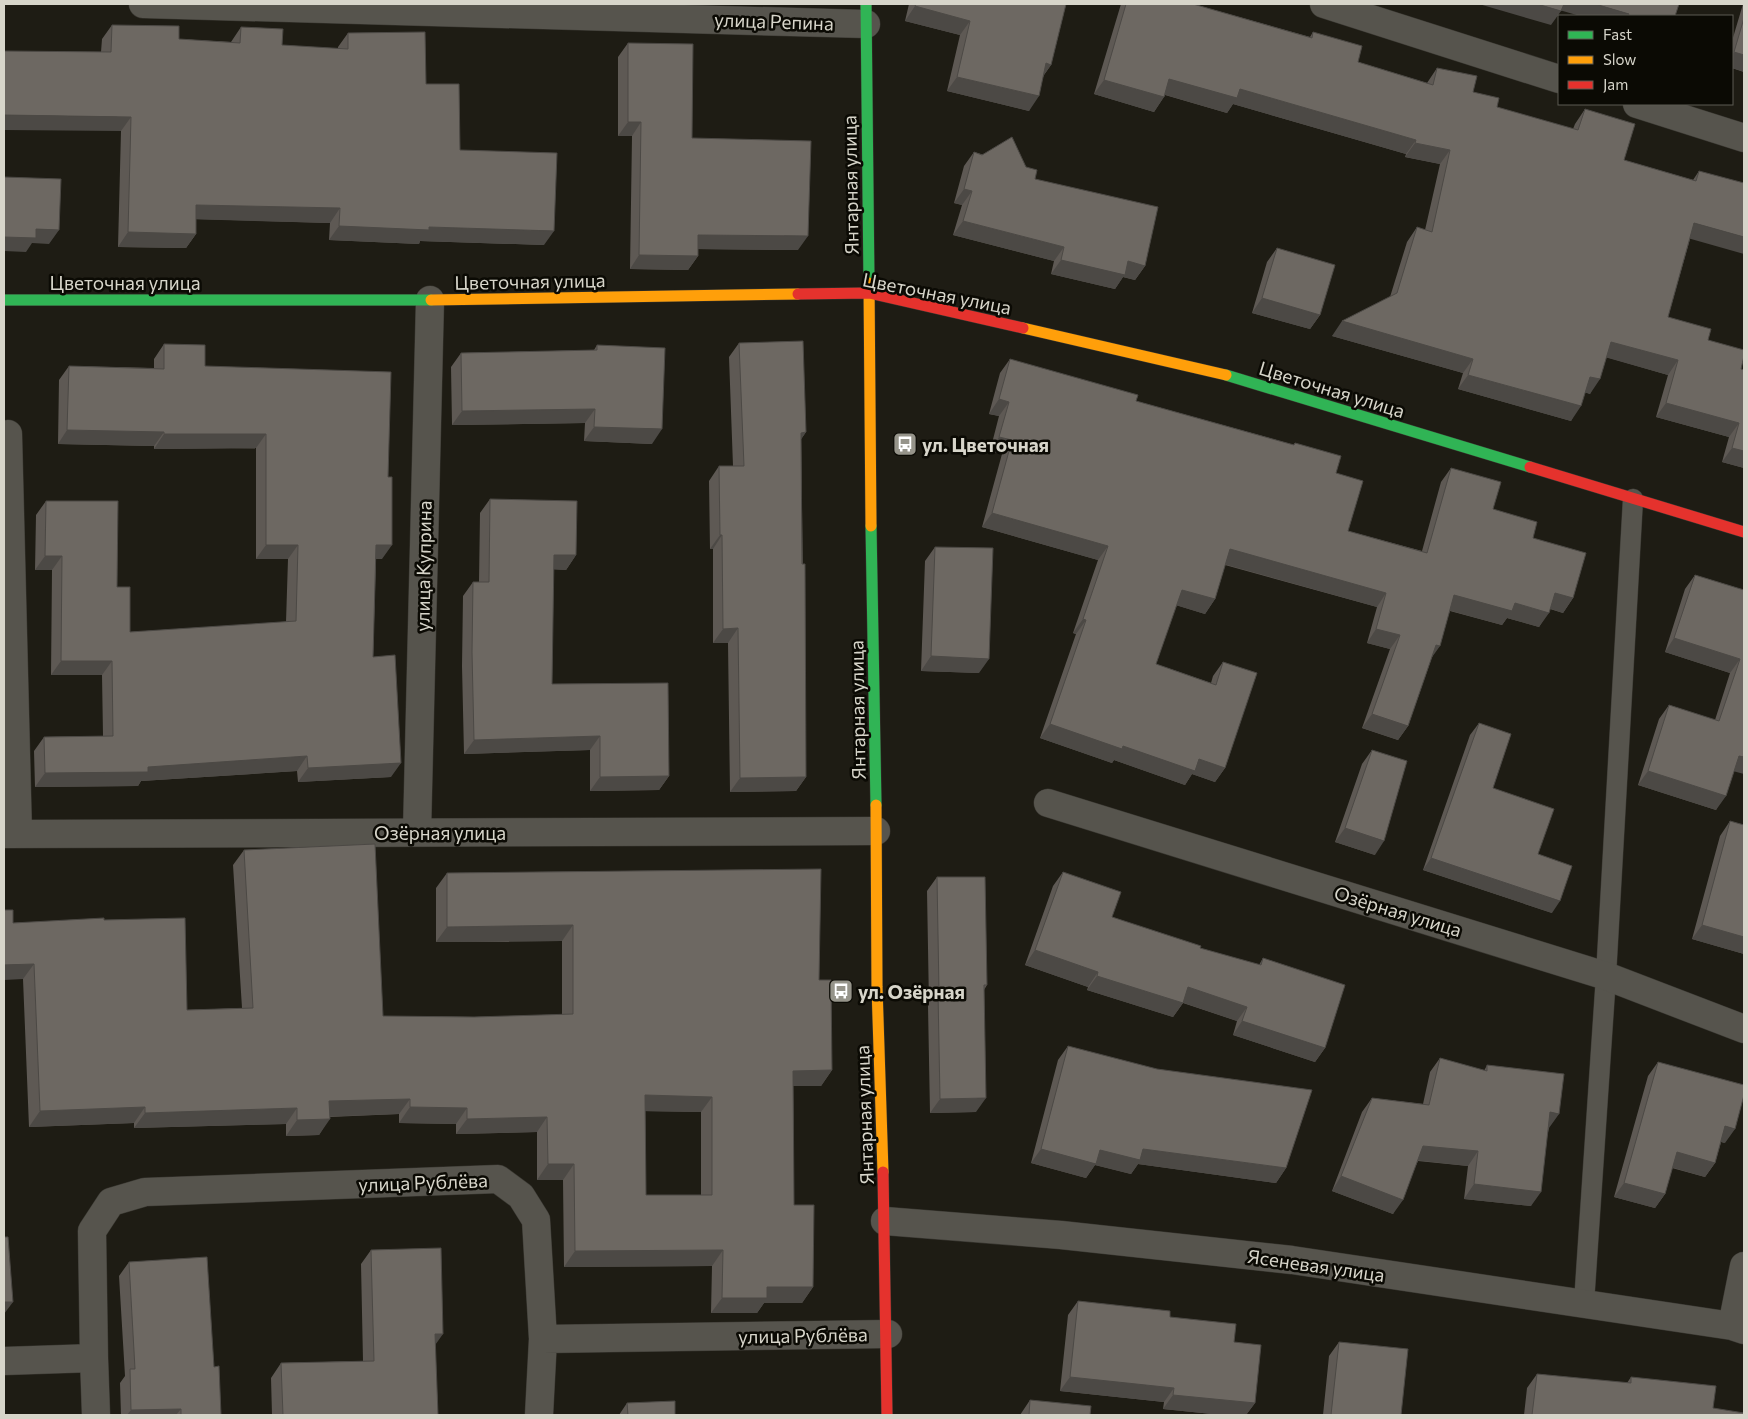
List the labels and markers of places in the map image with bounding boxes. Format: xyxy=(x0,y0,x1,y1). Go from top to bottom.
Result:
bus stop icon: ул. Цветочная xyxy=(892,431,918,457)
place label: ул. Цветочная xyxy=(922,433,1049,456)
bus stop icon: ул. Озёрная xyxy=(828,978,854,1004)
place label: ул. Озёрная xyxy=(858,980,965,1003)

